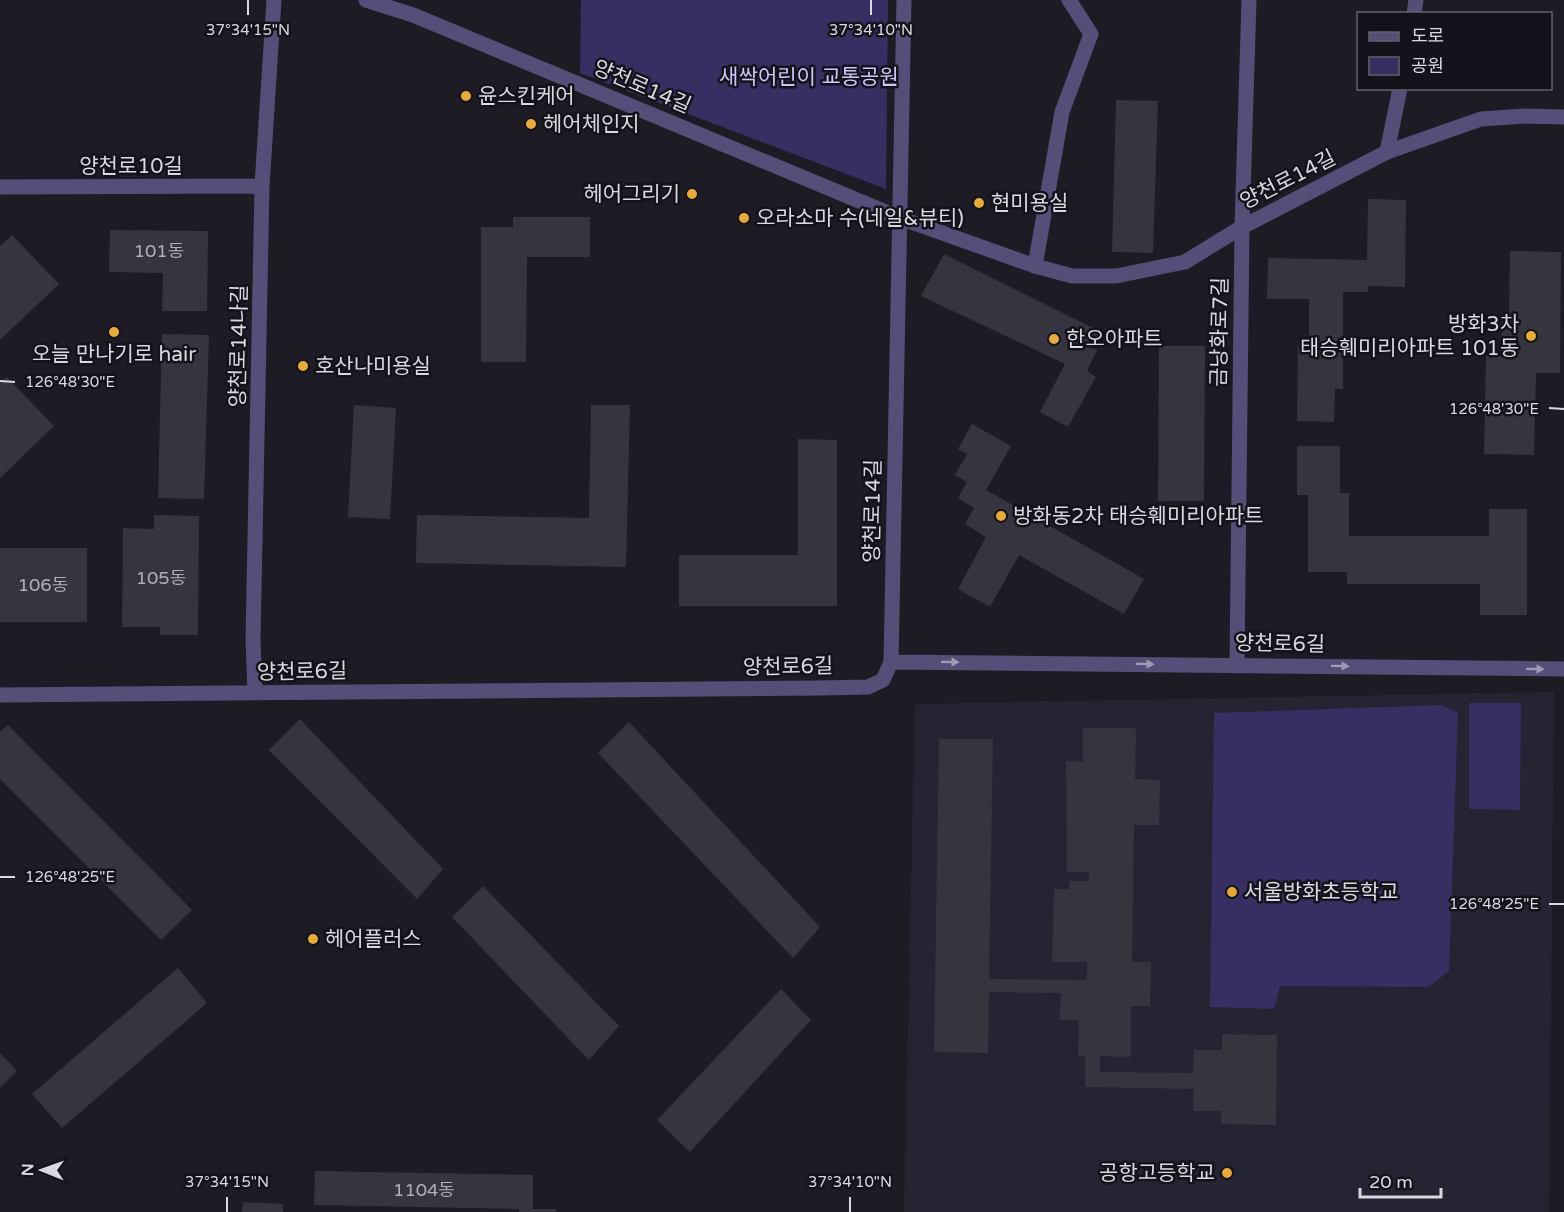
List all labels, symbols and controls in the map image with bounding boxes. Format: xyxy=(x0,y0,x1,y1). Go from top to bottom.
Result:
legend xyxy=(1357,12,1552,90)
text: 37°34'15"N xyxy=(206,21,290,39)
text: 37°34'10"N xyxy=(829,21,913,39)
text: 도로 xyxy=(1411,25,1444,47)
street label: 양천로14길 xyxy=(589,55,695,119)
text: 공원 xyxy=(1411,55,1444,77)
park label: 새싹어린이 교통공원 xyxy=(719,65,899,90)
place label: 윤스킨케어 xyxy=(478,84,575,109)
marker: 윤스킨케어 xyxy=(459,89,473,103)
place label: 헤어체인지 xyxy=(543,112,640,137)
marker: 헤어체인지 xyxy=(524,117,538,131)
street label: 양천로14길 xyxy=(1236,145,1340,215)
street label: 양천로10길 xyxy=(79,154,183,179)
place label: 헤어그리기 xyxy=(583,182,680,207)
marker: 헤어그리기 xyxy=(685,187,699,201)
place label: 현미용실 xyxy=(991,191,1068,216)
marker: 현미용실 xyxy=(972,196,986,210)
place label: 오라소마 수(네일&뷰티) xyxy=(756,206,964,231)
marker: 오라소마 수(네일&뷰티) xyxy=(737,211,751,225)
house number: 101동 xyxy=(134,240,184,262)
street label: 금낭화로7길 xyxy=(1207,277,1233,387)
street label: 양천로14나길 xyxy=(225,284,253,408)
place label: 방화3차 태승훼미리아파트 101동 xyxy=(1300,312,1519,361)
marker: 오늘 만나기로 hair xyxy=(107,325,121,339)
place label: 한오아파트 xyxy=(1066,327,1163,352)
marker: 방화3차 태승훼미리아파트 101동 xyxy=(1524,329,1538,343)
marker: 한오아파트 xyxy=(1047,332,1061,346)
place label: 오늘 만나기로 hair xyxy=(32,342,196,367)
place label: 호산나미용실 xyxy=(315,354,431,379)
marker: 호산나미용실 xyxy=(296,359,310,373)
text: 126°48'30"E xyxy=(25,373,115,391)
text: 126°48'30"E xyxy=(1449,400,1539,418)
street label: 양천로14길 xyxy=(860,459,886,563)
place label: 방화동2차 태승훼미리아파트 xyxy=(1013,504,1264,529)
marker: 방화동2차 태승훼미리아파트 xyxy=(994,509,1008,523)
house number: 105동 xyxy=(136,567,186,589)
house number: 106동 xyxy=(18,574,68,596)
street label: 양천로6길 xyxy=(1235,631,1325,657)
street label: 양천로6길 xyxy=(743,654,833,680)
one-way arrow xyxy=(940,657,959,667)
street label: 양천로6길 xyxy=(257,659,347,685)
one-way arrow xyxy=(1135,659,1154,669)
one-way arrow xyxy=(1330,661,1349,671)
one-way arrow xyxy=(1525,664,1544,673)
text: 126°48'25"E xyxy=(25,868,115,886)
place label: 서울방화초등학교 xyxy=(1244,880,1399,905)
marker: 서울방화초등학교 xyxy=(1225,885,1239,899)
text: 126°48'25"E xyxy=(1449,895,1539,913)
place label: 헤어플러스 xyxy=(325,927,422,952)
marker: 헤어플러스 xyxy=(306,932,320,946)
north arrow xyxy=(12,1140,72,1200)
place label: 공항고등학교 xyxy=(1099,1161,1215,1186)
scale bar xyxy=(1360,1161,1441,1199)
text: N xyxy=(18,1163,38,1176)
marker: 공항고등학교 xyxy=(1220,1166,1234,1180)
text: 20 m xyxy=(1369,1171,1413,1193)
text: 37°34'15"N xyxy=(185,1173,269,1191)
text: 37°34'10"N xyxy=(808,1173,892,1191)
house number: 1104동 xyxy=(393,1179,455,1201)

